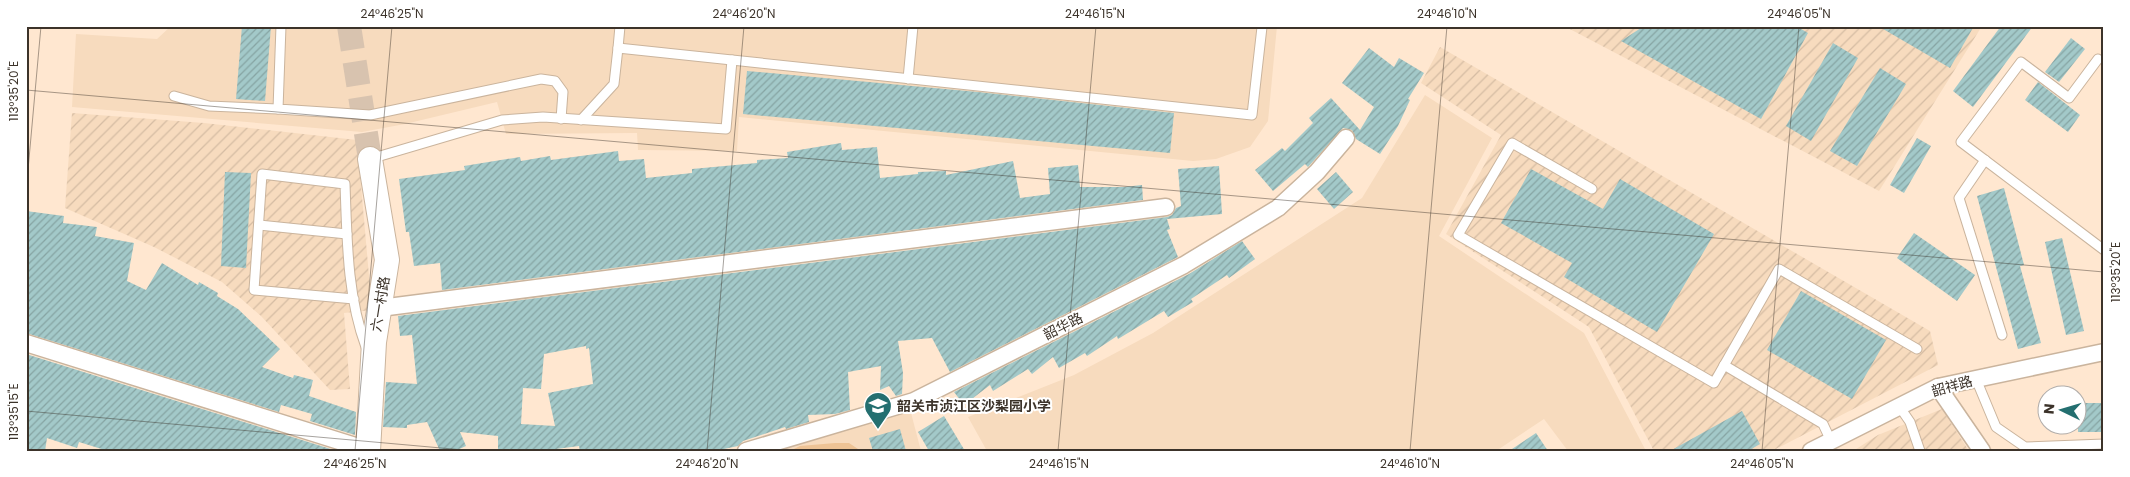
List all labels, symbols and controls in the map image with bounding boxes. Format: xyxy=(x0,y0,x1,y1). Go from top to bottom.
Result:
text: 24°46'25"N xyxy=(361,5,423,22)
text: 24°46'20"N xyxy=(713,5,775,22)
text: 24°46'15"N xyxy=(1065,5,1125,22)
text: 24°46'10"N xyxy=(1417,5,1477,22)
text: 24°46'05"N xyxy=(1767,5,1831,22)
text: 113°35'20"E xyxy=(5,61,22,121)
text: 113°35'20"E xyxy=(2107,242,2124,302)
street label: 六一村路 xyxy=(366,275,394,333)
street label: 韶华路 xyxy=(1040,308,1086,344)
street label: 韶祥路 xyxy=(1929,371,1975,401)
text: 113°35'15"E xyxy=(5,383,22,441)
north arrow xyxy=(2038,384,2088,434)
school or university icon: 韶关市浈江区沙梨园小学 xyxy=(863,391,893,430)
place label: 韶关市浈江区沙梨园小学 xyxy=(897,396,1051,416)
text: N xyxy=(2039,403,2059,415)
text: 24°46'25"N xyxy=(324,455,386,472)
text: 24°46'20"N xyxy=(676,455,738,472)
text: 24°46'15"N xyxy=(1029,455,1089,472)
text: 24°46'10"N xyxy=(1380,455,1440,472)
text: 24°46'05"N xyxy=(1730,455,1794,472)

